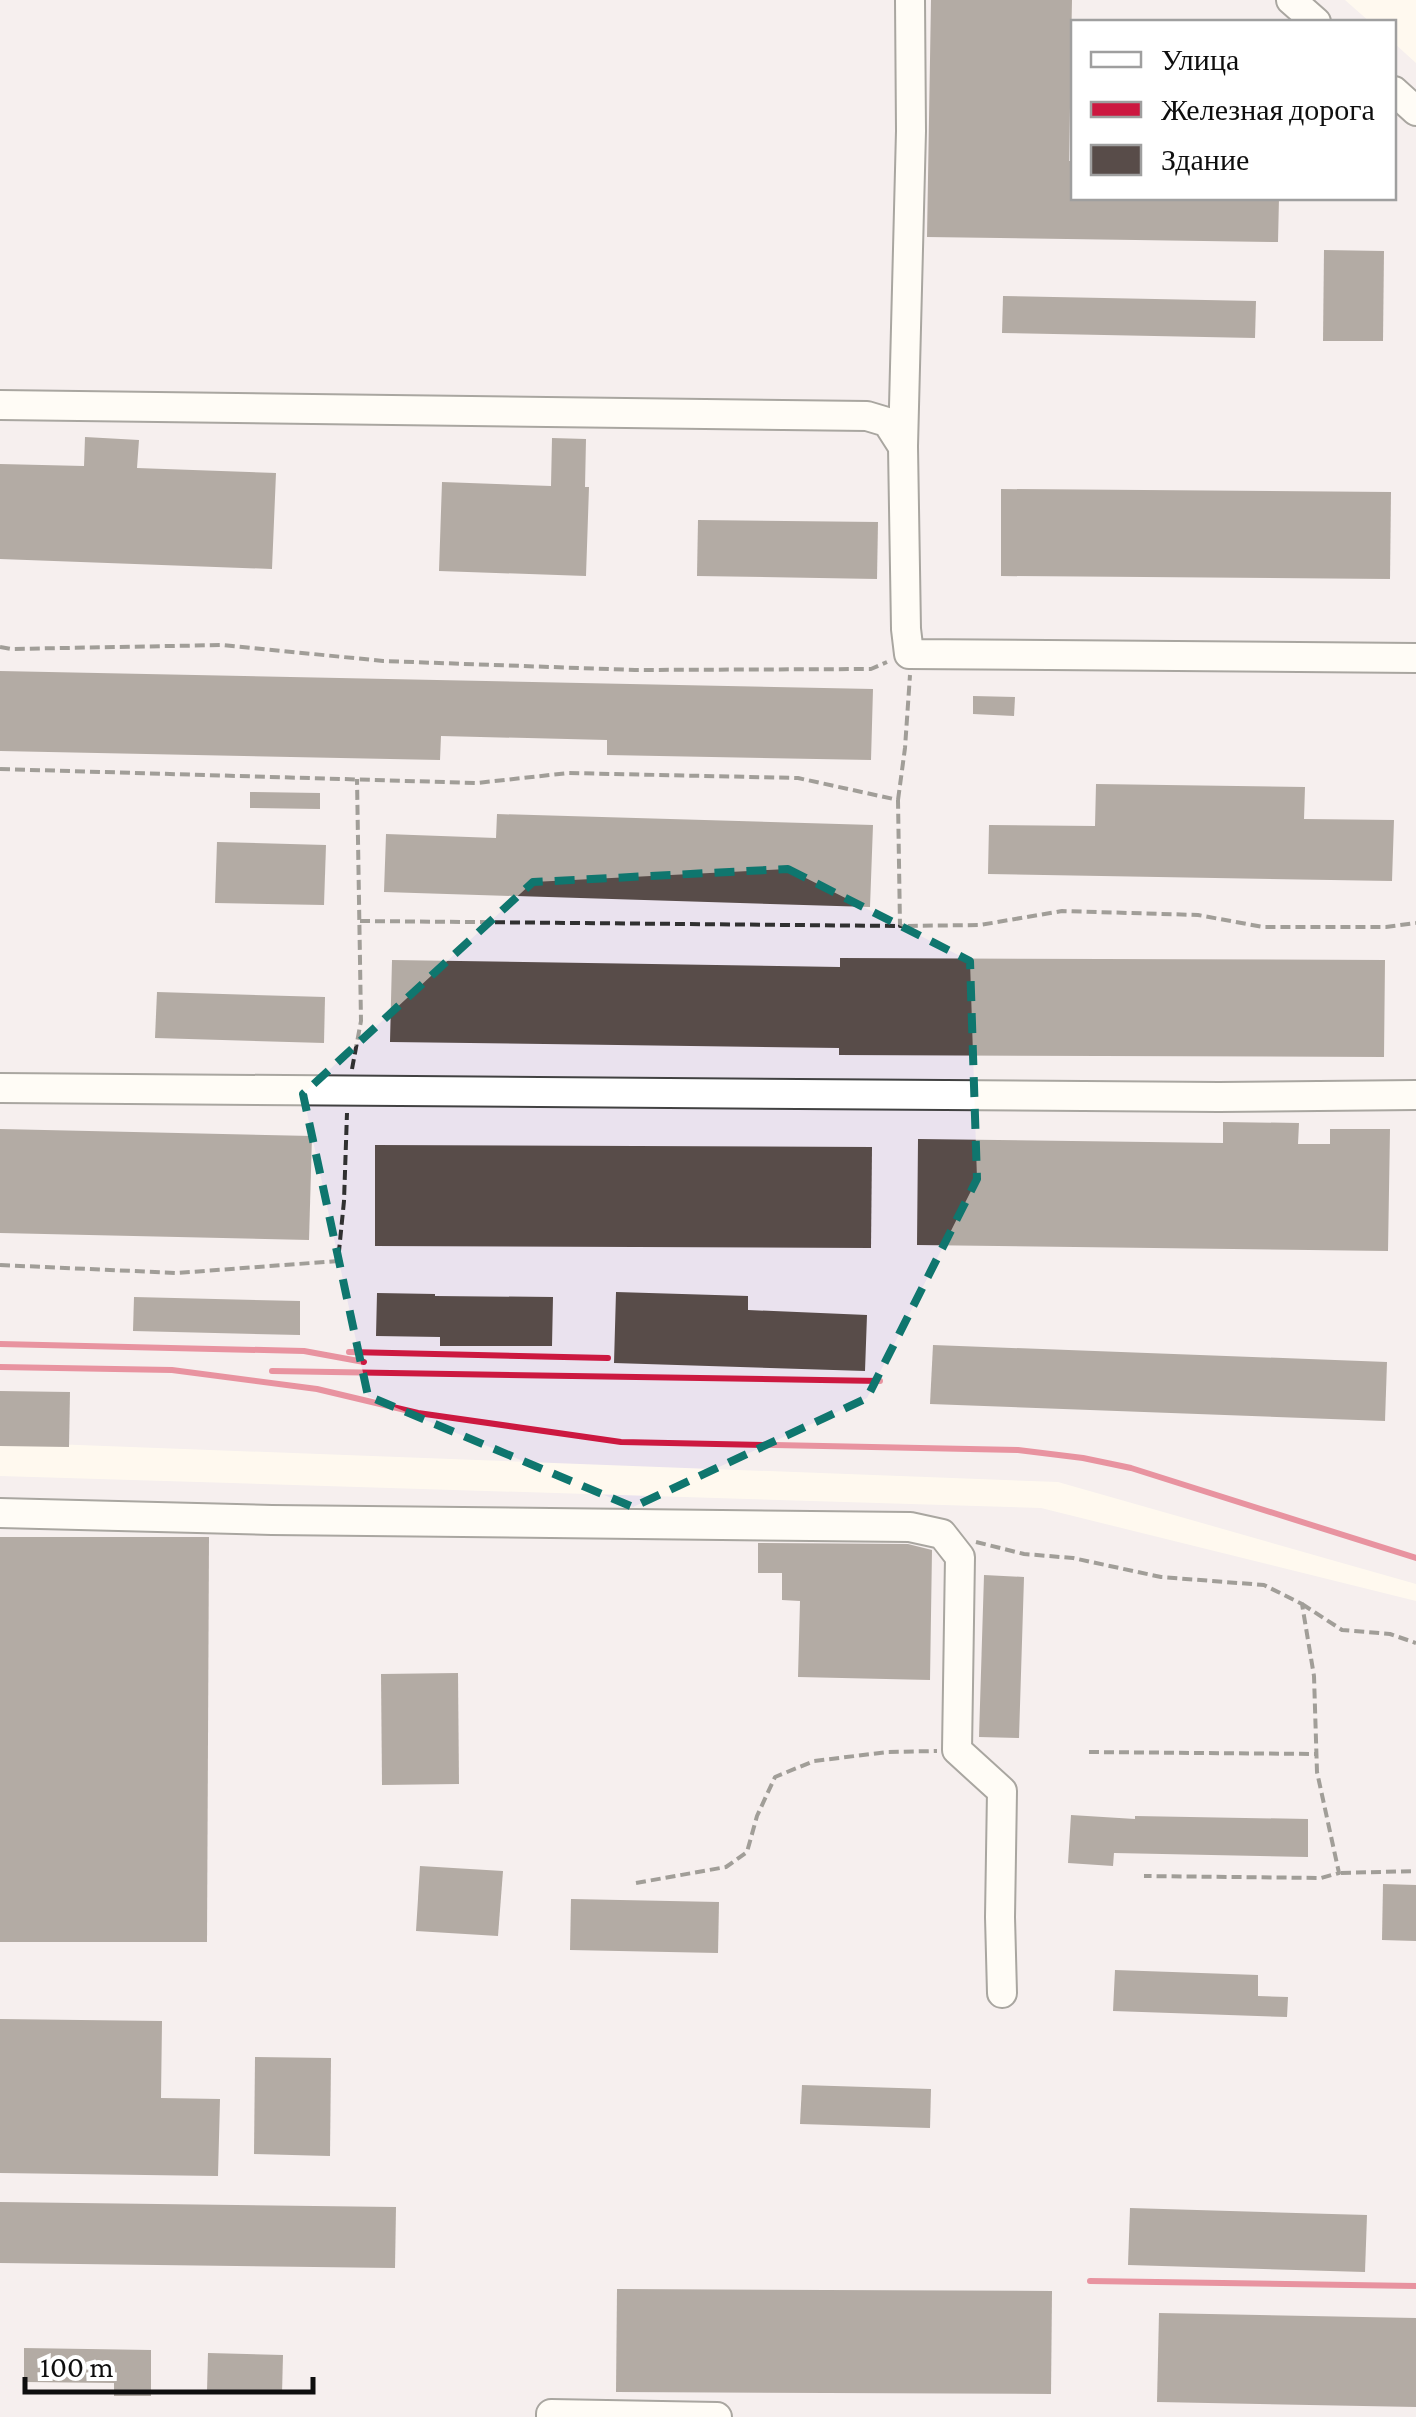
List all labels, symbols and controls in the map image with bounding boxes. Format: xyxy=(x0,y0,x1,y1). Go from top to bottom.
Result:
legend xyxy=(1071,20,1396,200)
text: Улица xyxy=(1161,43,1239,76)
text: Железная дорога xyxy=(1161,93,1375,126)
text: Здание xyxy=(1161,143,1249,176)
scale bar xyxy=(25,2332,312,2394)
text: 100 m xyxy=(40,2350,114,2383)

